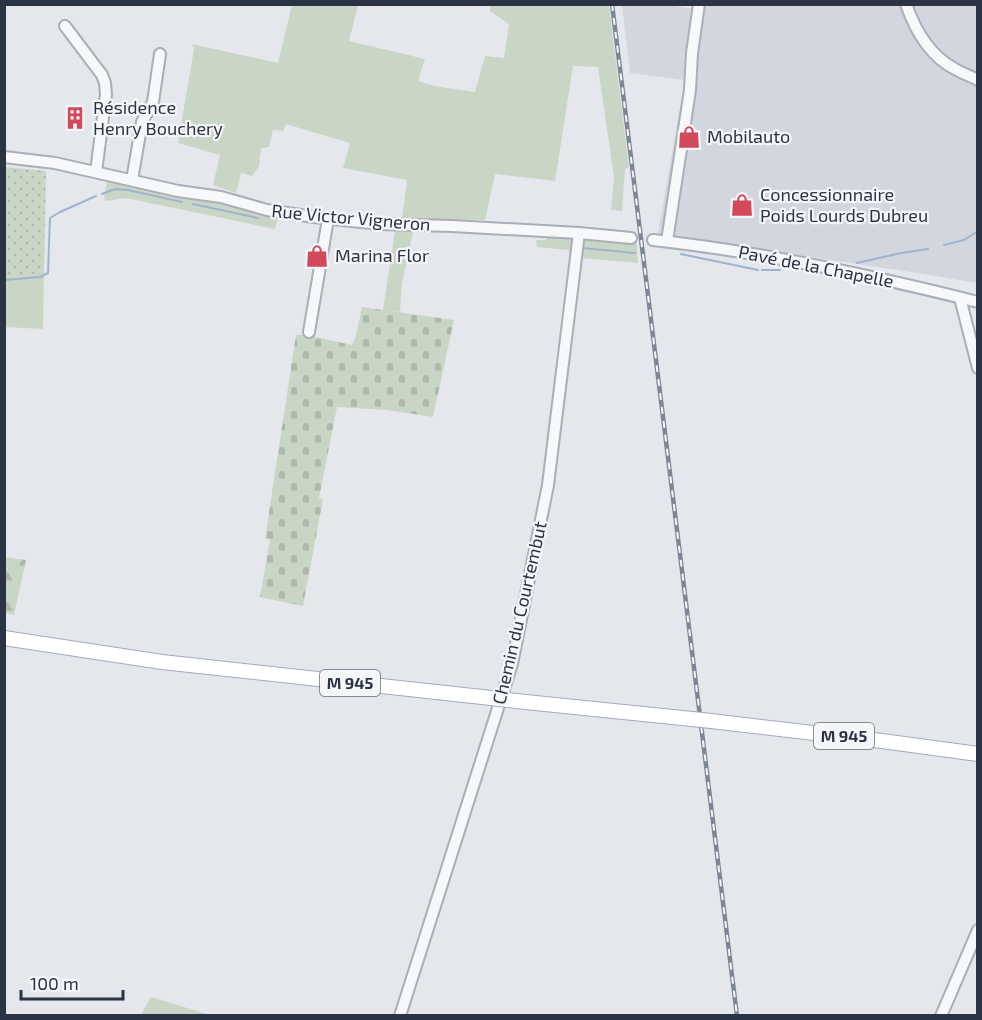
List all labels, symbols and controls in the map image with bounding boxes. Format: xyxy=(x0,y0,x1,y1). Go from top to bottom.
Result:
place label: Résidence Henry Bouchery xyxy=(93,96,223,139)
building icon: Résidence Henry Bouchery xyxy=(62,105,88,131)
shop icon: Mobilauto xyxy=(676,124,702,150)
place label: Mobilauto xyxy=(707,125,790,147)
place label: Concessionnaire Poids Lourds Dubreu xyxy=(760,183,928,226)
shop icon: Concessionnaire Poids Lourds Dubreu xyxy=(729,192,755,218)
street label: Rue Victor Vigneron xyxy=(271,199,432,235)
street label: Pavé de la Chapelle xyxy=(737,240,896,292)
shop icon: Marina Flor xyxy=(304,243,330,269)
place label: Marina Flor xyxy=(335,244,429,266)
street label: Chemin du Courtembut xyxy=(487,519,551,707)
road number: M 945 xyxy=(320,670,380,696)
road number: M 945 xyxy=(814,723,874,749)
scale bar xyxy=(21,963,123,1001)
text: 100 m xyxy=(30,972,79,994)

